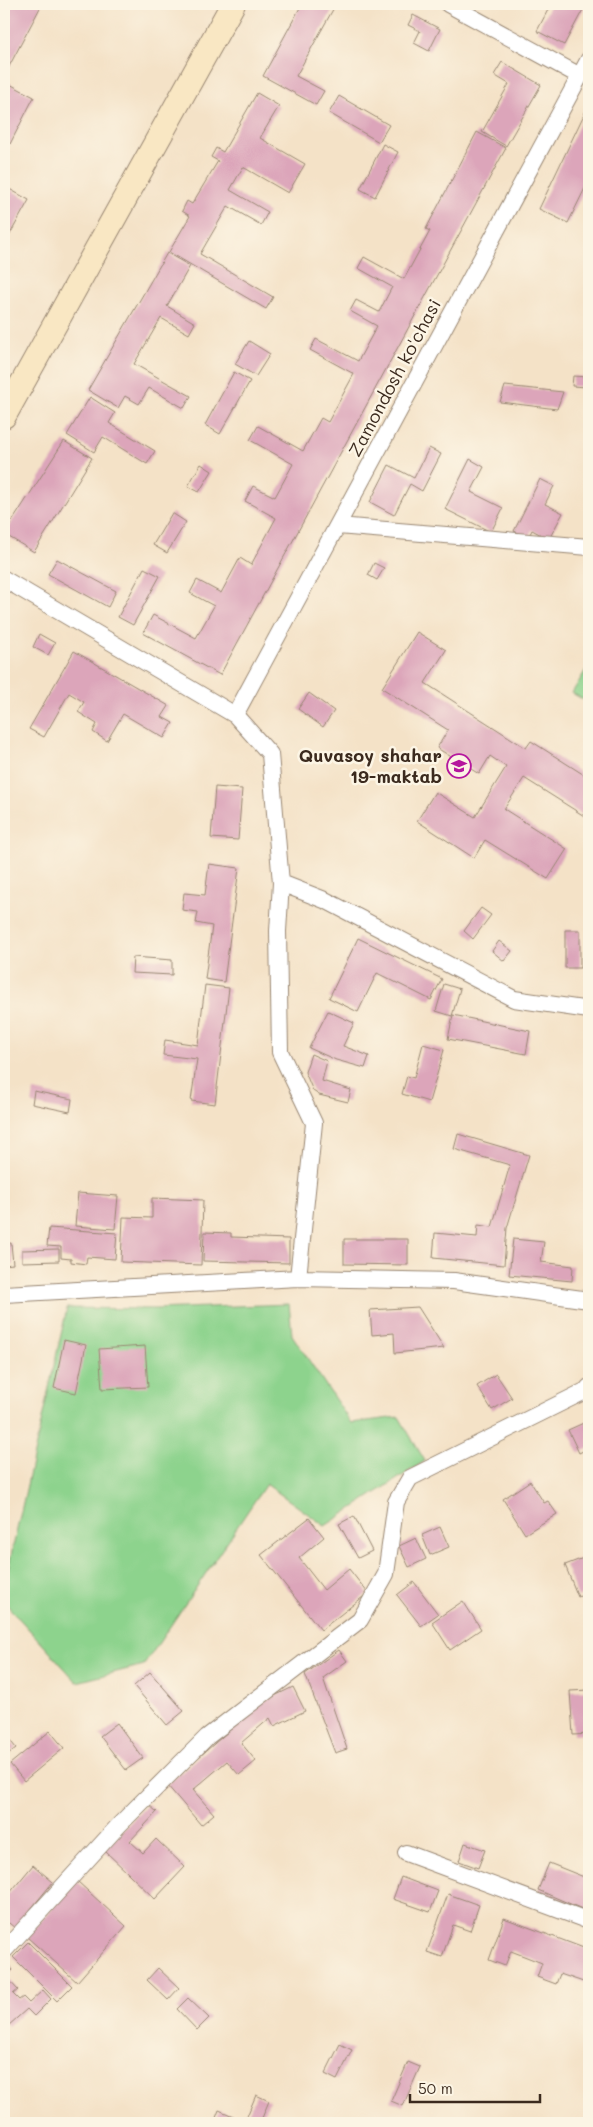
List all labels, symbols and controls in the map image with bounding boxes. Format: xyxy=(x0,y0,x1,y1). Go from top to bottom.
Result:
street label: Zamondosh ko'chasi xyxy=(342,294,446,461)
place label: Quvasoy shahar 19-maktab xyxy=(299,743,442,788)
school or university icon: Quvasoy shahar 19-maktab xyxy=(446,753,472,779)
scale bar xyxy=(410,2072,540,2104)
text: 50 m xyxy=(418,2078,453,2098)

